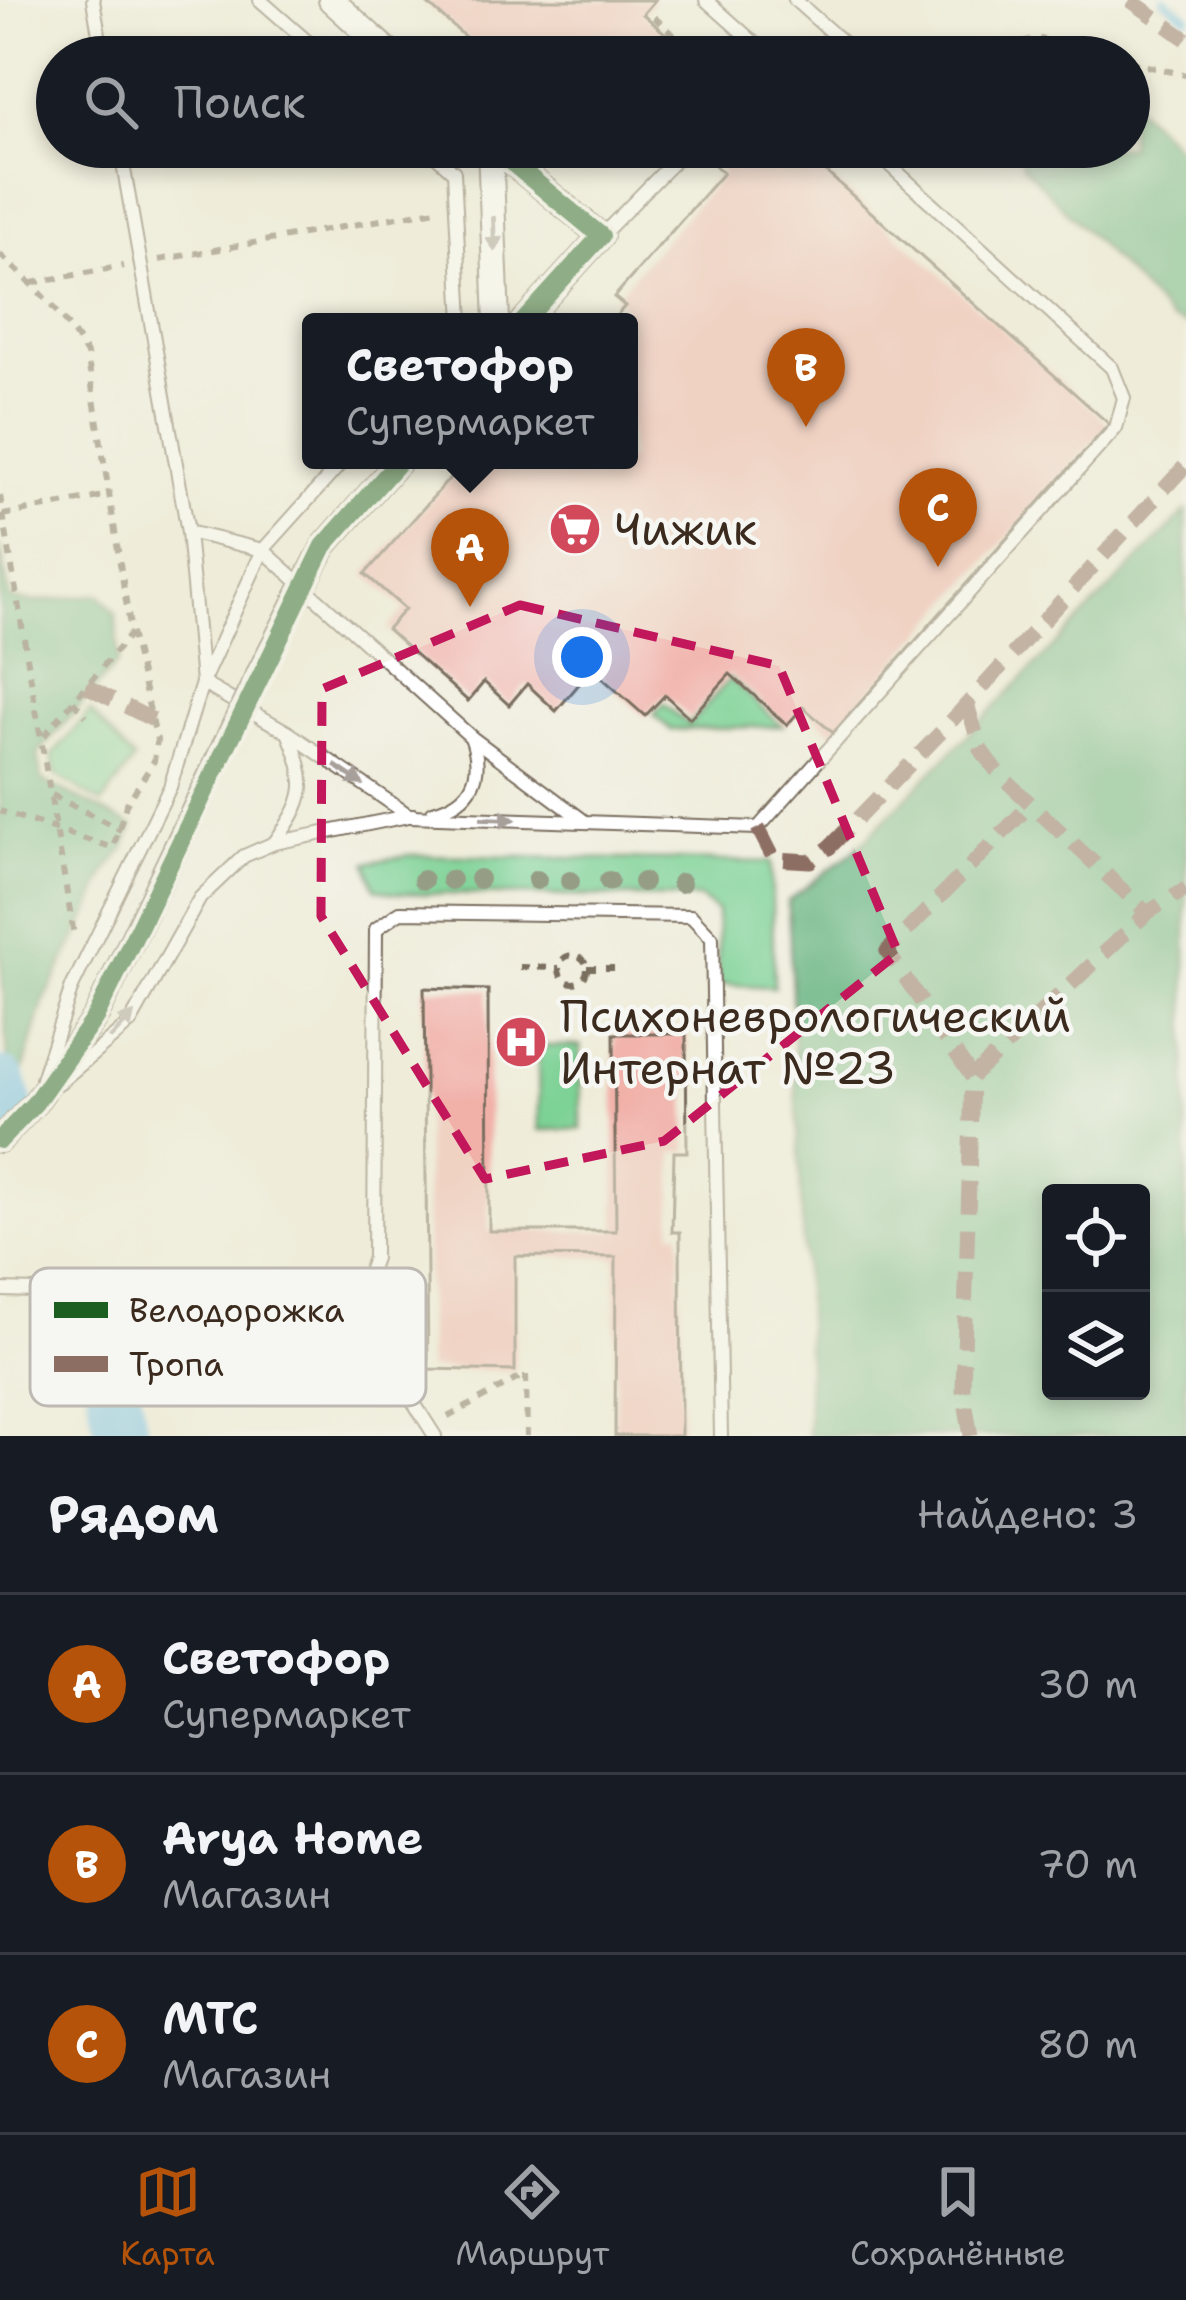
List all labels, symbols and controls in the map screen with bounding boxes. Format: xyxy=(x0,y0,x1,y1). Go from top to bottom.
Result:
search box xyxy=(36,36,1150,168)
icon: search xyxy=(78,69,144,135)
text: Поиск xyxy=(174,72,305,132)
one-way arrow xyxy=(485,216,504,254)
popup xyxy=(302,313,638,469)
pin: B xyxy=(767,328,845,427)
text: Светофор xyxy=(346,335,574,395)
text: Супермаркет xyxy=(346,395,594,447)
pin: C xyxy=(899,468,977,567)
place label: Чижик xyxy=(614,499,757,559)
supermarket icon: Чижик xyxy=(547,501,603,557)
pin: A xyxy=(431,508,509,607)
your location xyxy=(552,627,612,687)
one-way arrow xyxy=(333,763,366,785)
one-way arrow xyxy=(480,810,518,829)
place label: Психоневрологический Интернат №23 xyxy=(560,986,1071,1098)
one-way arrow xyxy=(108,1012,136,1041)
hospital icon: Психоневрологический Интернат №23 xyxy=(493,1014,549,1070)
map controls xyxy=(1042,1184,1150,1400)
button: locate xyxy=(1042,1184,1150,1292)
legend xyxy=(30,1268,426,1406)
text: Велодорожка xyxy=(129,1288,344,1333)
button: layers xyxy=(1042,1292,1150,1400)
text: Тропа xyxy=(129,1342,224,1387)
text: Рядом xyxy=(48,1480,219,1548)
text: Найдено: 3 xyxy=(917,1488,1138,1540)
text: Светофор xyxy=(162,1628,390,1688)
text: A xyxy=(72,1658,102,1710)
text: 30 m xyxy=(1037,1658,1138,1710)
text: Супермаркет xyxy=(162,1688,411,1740)
text: Arya Home xyxy=(162,1808,423,1868)
text: B xyxy=(75,1838,99,1890)
text: 70 m xyxy=(1037,1838,1138,1890)
text: Магазин xyxy=(162,1868,331,1920)
text: МТС xyxy=(162,1988,259,2048)
text: C xyxy=(75,2018,99,2070)
text: 80 m xyxy=(1037,2018,1138,2070)
text: Магазин xyxy=(162,2048,331,2100)
tab: Карта xyxy=(120,2159,215,2276)
tab: Маршрут xyxy=(455,2159,609,2276)
tab: Сохранённые xyxy=(850,2159,1066,2276)

